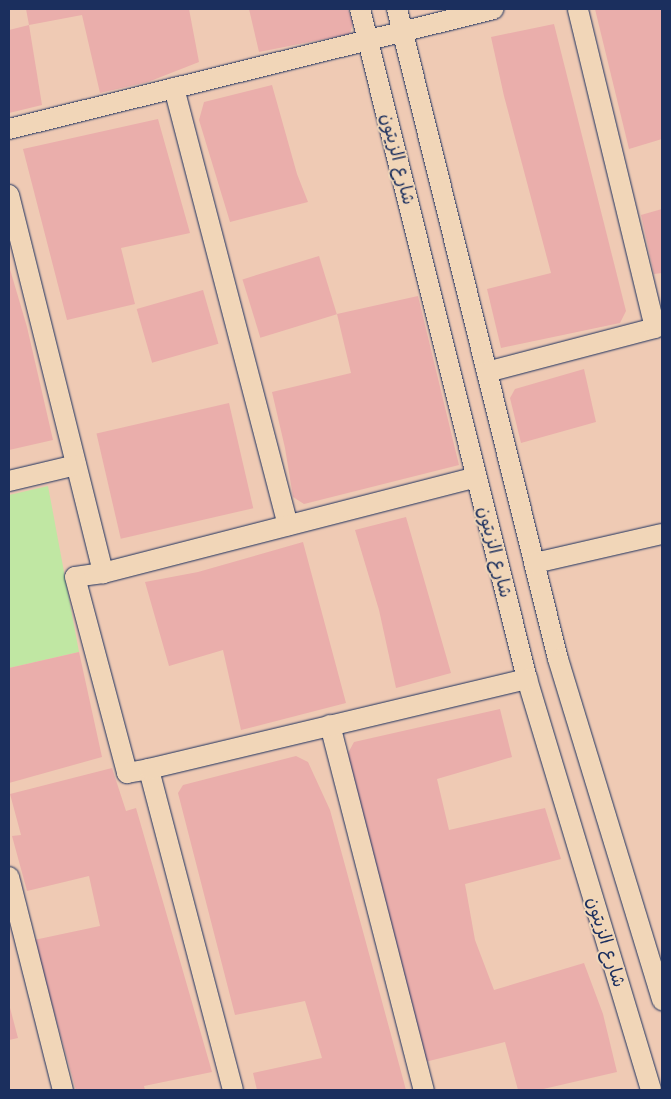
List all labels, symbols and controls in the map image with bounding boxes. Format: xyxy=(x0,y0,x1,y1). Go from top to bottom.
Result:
street label: شارع الزيتون xyxy=(376,111,420,207)
street label: شارع الزيتون xyxy=(473,504,517,600)
street label: شارع الزيتون xyxy=(582,894,630,990)

